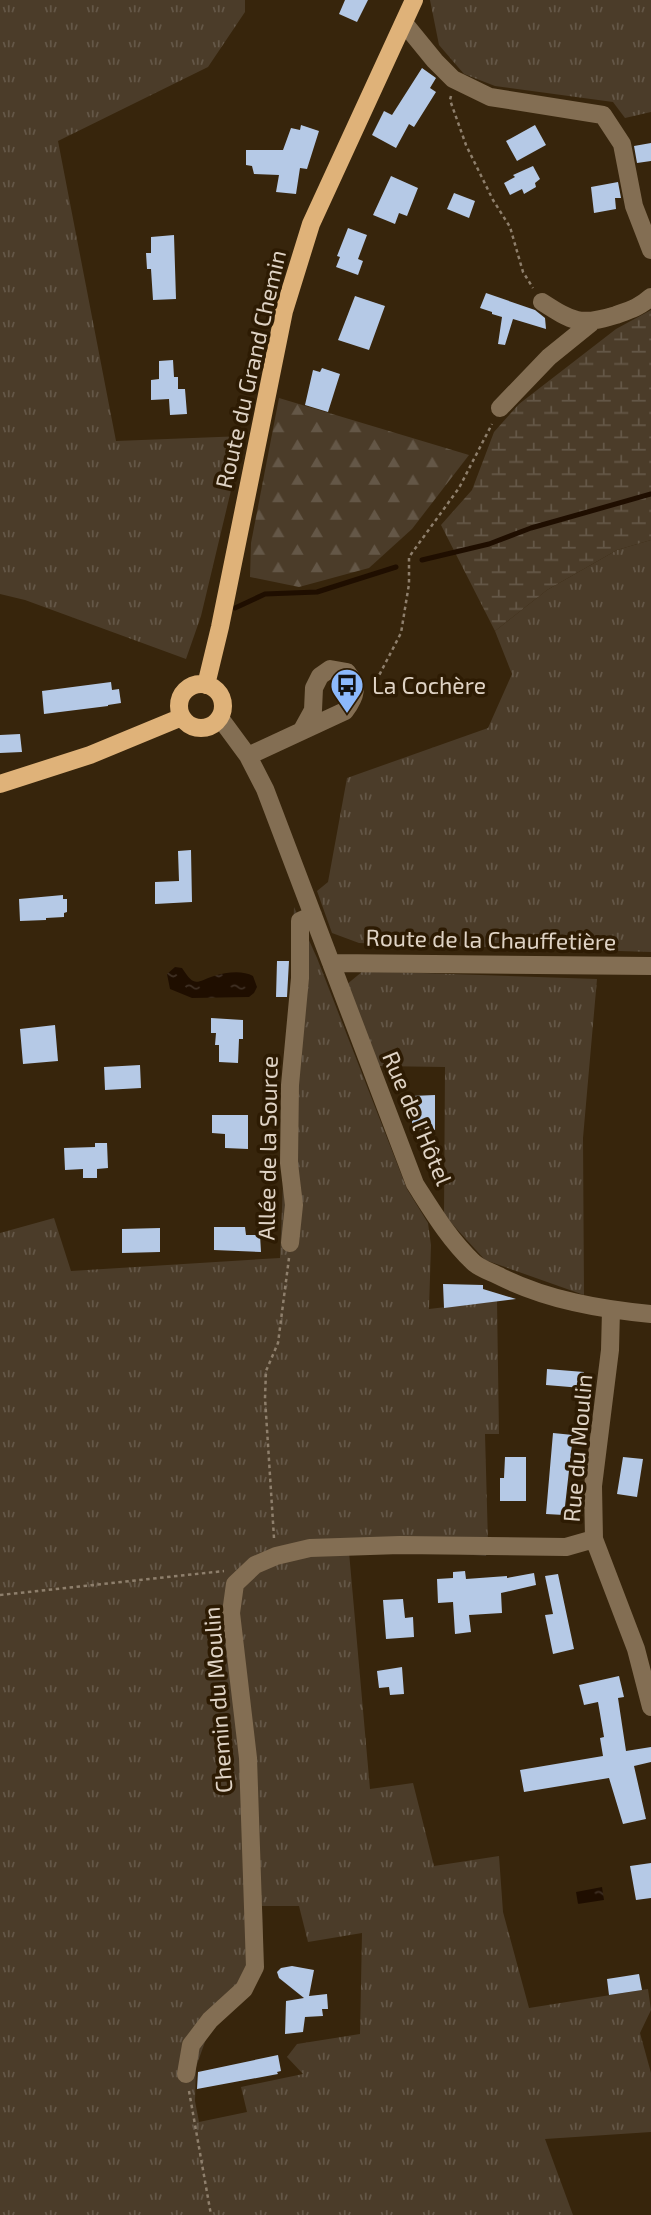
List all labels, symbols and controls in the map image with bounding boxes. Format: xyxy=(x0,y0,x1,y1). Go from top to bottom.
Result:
street label: Route du Grand Chemin xyxy=(209,247,291,491)
bus stop icon: La Cochère xyxy=(328,666,366,715)
place label: La Cochère xyxy=(372,671,486,699)
street label: Route de la Chauffetière xyxy=(365,923,617,955)
street label: Rue de l'Hôtel xyxy=(377,1047,459,1189)
street label: Allée de la Source xyxy=(251,1056,283,1240)
street label: Rue du Moulin xyxy=(557,1373,597,1523)
street label: Chemin du Moulin xyxy=(197,1606,237,1794)

